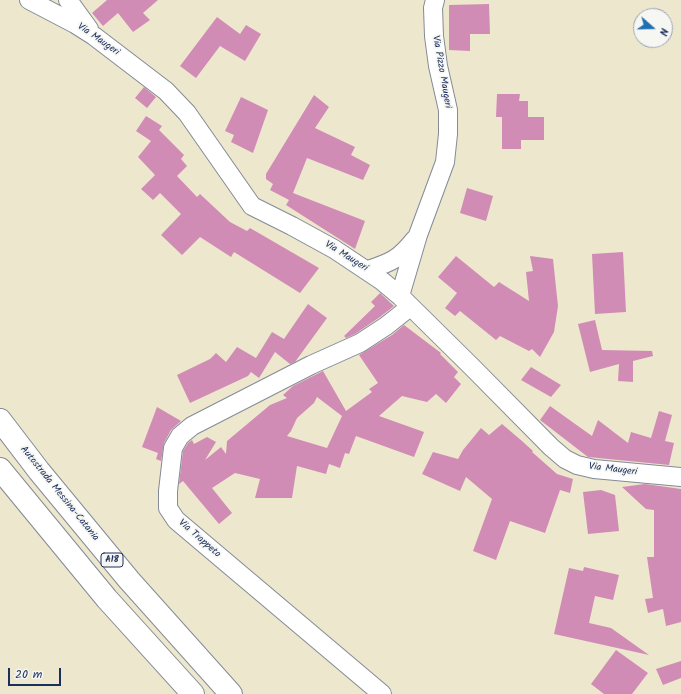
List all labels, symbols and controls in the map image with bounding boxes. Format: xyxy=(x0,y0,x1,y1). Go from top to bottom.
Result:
north arrow xyxy=(633,8,673,48)
street label: Via Maugeri xyxy=(75,21,121,59)
text: N xyxy=(654,25,673,38)
street label: Via Pizzo Maugeri xyxy=(429,35,453,109)
street label: Via Maugeri xyxy=(322,239,370,275)
street label: Autostrada Messina-Catania xyxy=(17,444,101,544)
street label: Via Maugeri xyxy=(588,461,638,479)
street label: Via Trappeto xyxy=(175,517,223,561)
road number: A18 xyxy=(101,553,123,567)
scale bar xyxy=(10,660,63,686)
text: 20 m xyxy=(15,665,42,684)

